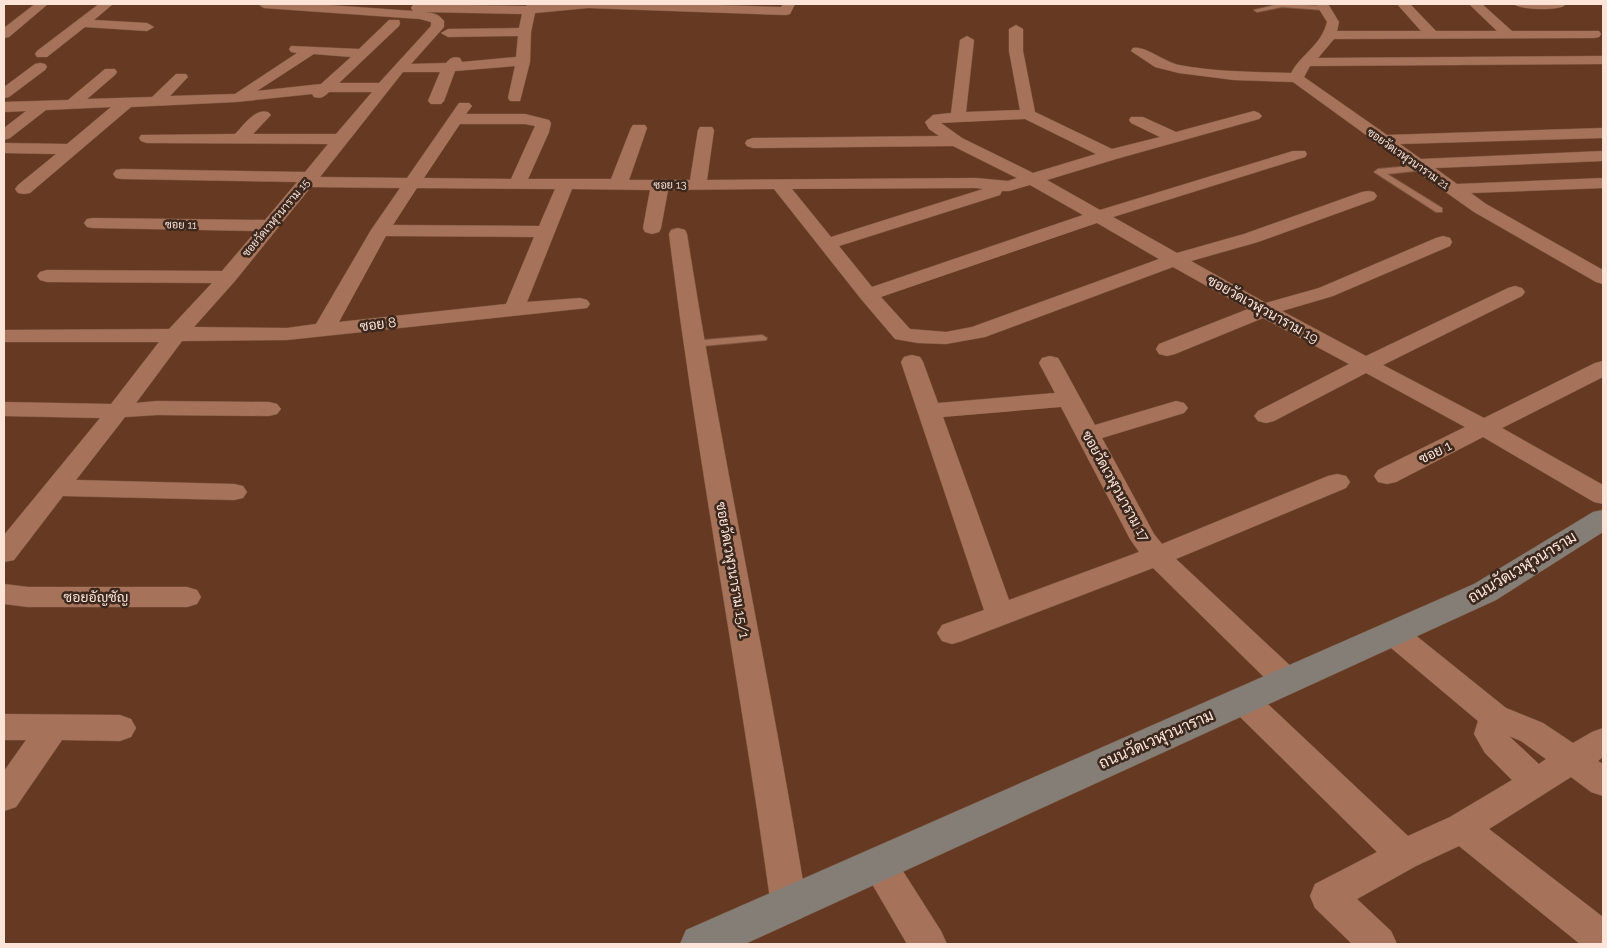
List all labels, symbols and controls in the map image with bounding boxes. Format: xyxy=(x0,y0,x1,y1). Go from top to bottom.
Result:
street label: ซอยวัดเวฬุวนาราม 21 xyxy=(1363,125,1452,194)
street label: ซอยวัดเวฬุวนาราม 15 xyxy=(239,176,314,261)
street label: ซอย 13 xyxy=(653,178,687,192)
street label: ซอย 11 xyxy=(165,218,197,232)
street label: ซอยวัดเวฬุวนาราม 19 xyxy=(1204,272,1321,348)
street label: ซอย 8 xyxy=(359,314,397,334)
street label: ซอยวัดเวฬุวนาราม 17 xyxy=(1077,428,1153,545)
street label: ซอย 1 xyxy=(1416,437,1454,467)
street label: ซอยวัดเวฬุวนาราม 15/1 xyxy=(711,501,753,640)
street label: ถนนวัดเวฬุวนาราม xyxy=(1464,526,1581,609)
street label: ซอยอัญชัญ xyxy=(64,589,128,606)
street label: ถนนวัดเวฬุวนาราม xyxy=(1095,704,1217,775)

